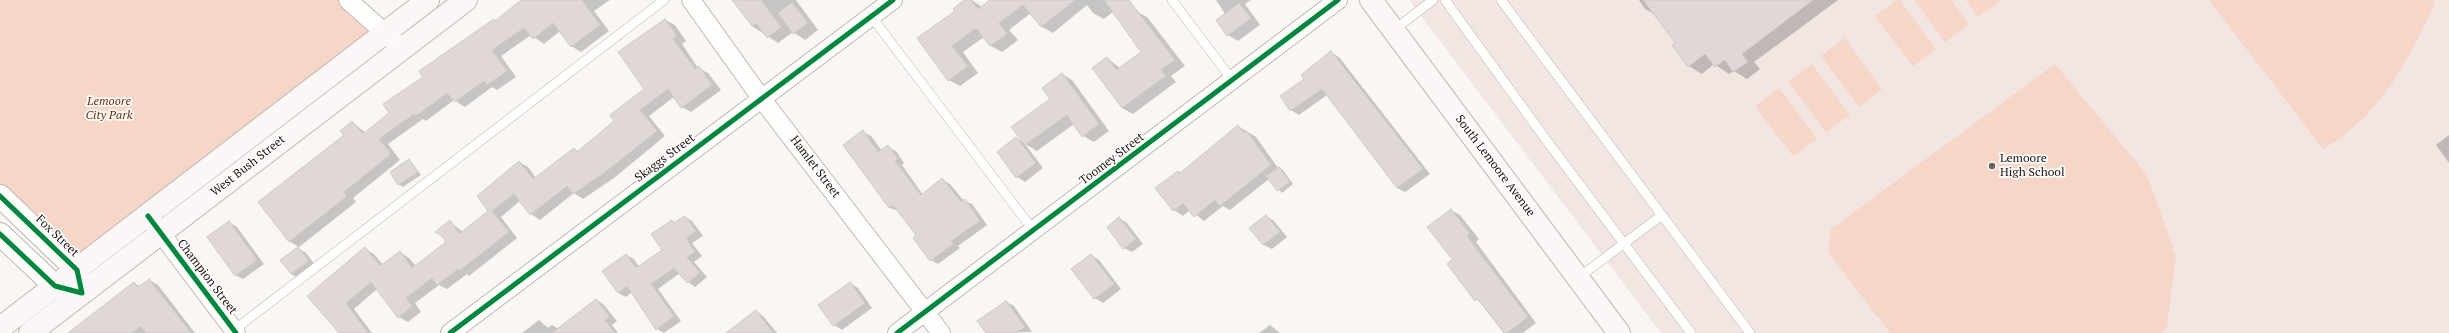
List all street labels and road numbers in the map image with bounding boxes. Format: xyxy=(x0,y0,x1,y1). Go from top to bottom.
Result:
street label: South Lemoore Avenue xyxy=(1452,112,1538,220)
street label: Toomey Street xyxy=(1077,130,1147,188)
street label: Skaggs Street xyxy=(632,131,698,185)
street label: West Bush Street xyxy=(208,132,288,200)
street label: Hamlet Street xyxy=(787,133,843,201)
street label: Fox Street xyxy=(33,212,81,260)
street label: Champion Street xyxy=(174,237,240,317)

